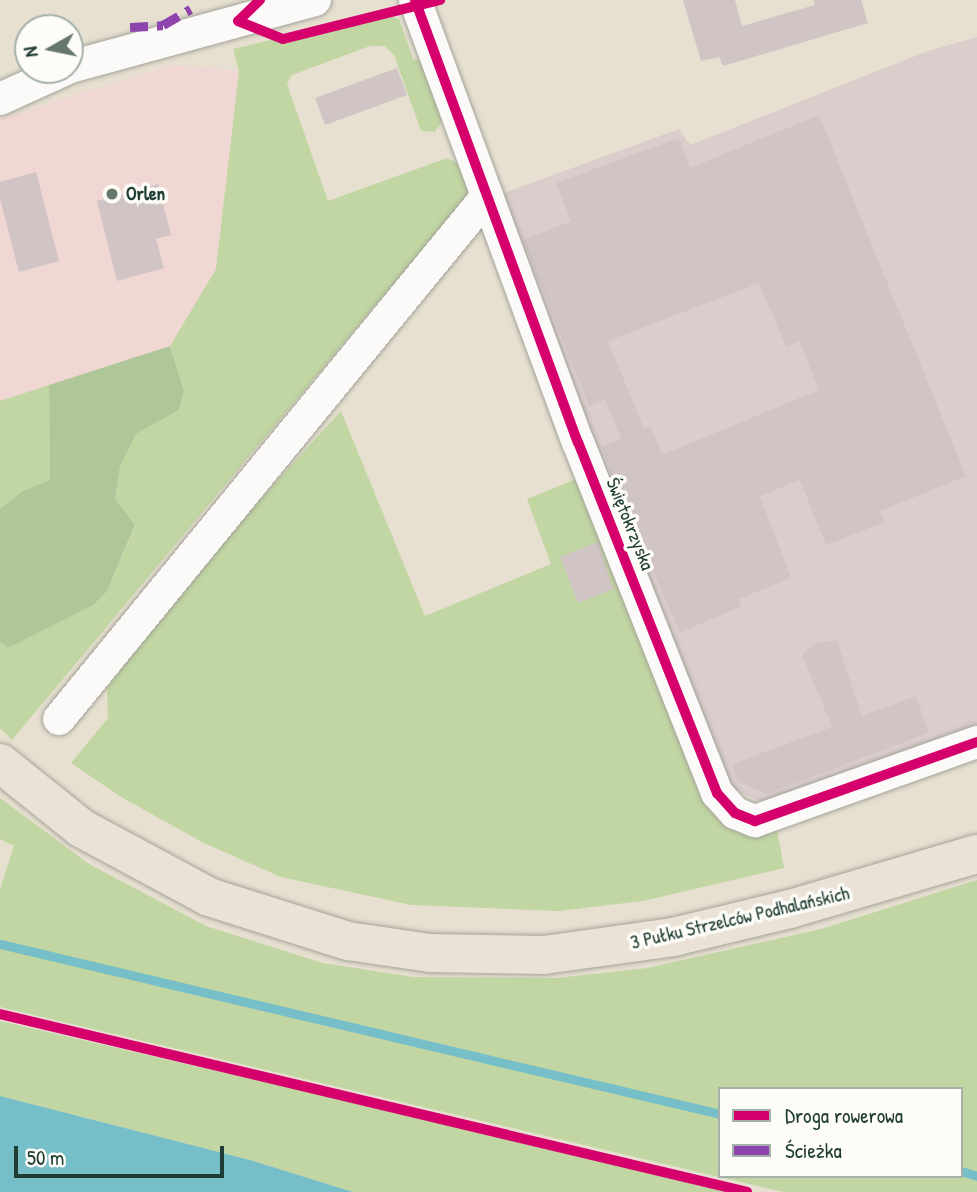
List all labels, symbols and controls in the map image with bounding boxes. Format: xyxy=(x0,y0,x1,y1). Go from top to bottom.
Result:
north arrow xyxy=(14,14,84,84)
text: N xyxy=(17,45,44,59)
place label: Orlen xyxy=(126,183,165,205)
marker: Orlen xyxy=(104,186,120,202)
street label: Świętokrzyska xyxy=(601,475,659,573)
street label: 3 Pułku Strzelców Podhalańskich xyxy=(628,882,852,954)
legend xyxy=(718,1087,963,1178)
text: Droga rowerowa xyxy=(785,1101,903,1130)
scale bar xyxy=(18,1132,228,1176)
text: Ścieżka xyxy=(785,1136,842,1165)
text: 50 m xyxy=(27,1143,64,1172)

